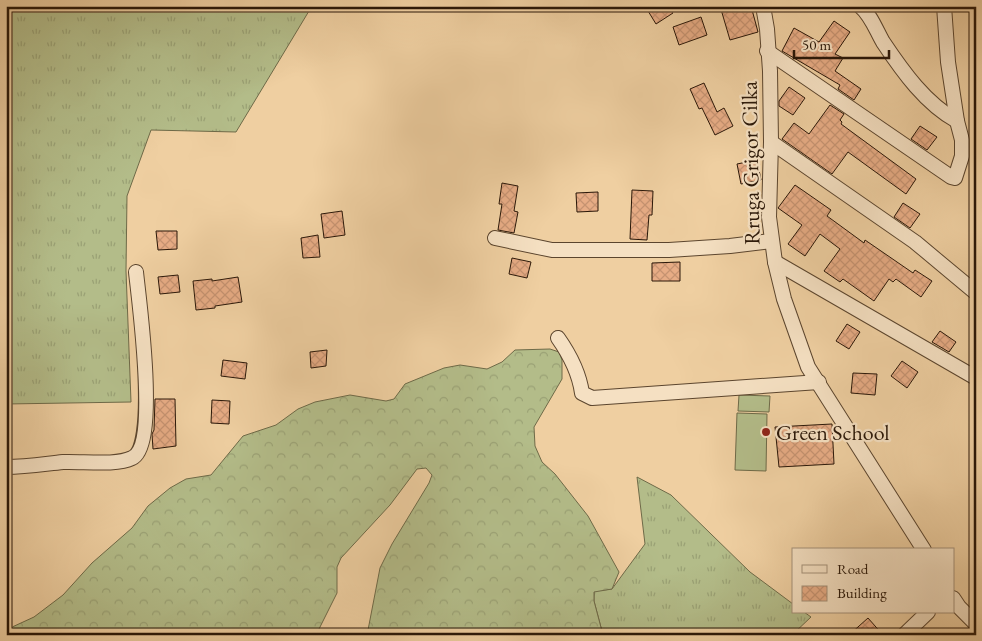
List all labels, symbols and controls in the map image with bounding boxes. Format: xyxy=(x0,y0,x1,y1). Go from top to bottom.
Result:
scale bar xyxy=(794,28,890,60)
text: 50 m xyxy=(802,35,831,54)
street label: Rruga Grigor Cilka xyxy=(735,81,766,245)
place label: Green School xyxy=(776,418,890,447)
marker: Green School xyxy=(760,426,772,438)
legend xyxy=(792,548,954,614)
text: Road xyxy=(837,559,869,578)
text: Building xyxy=(837,583,887,602)

